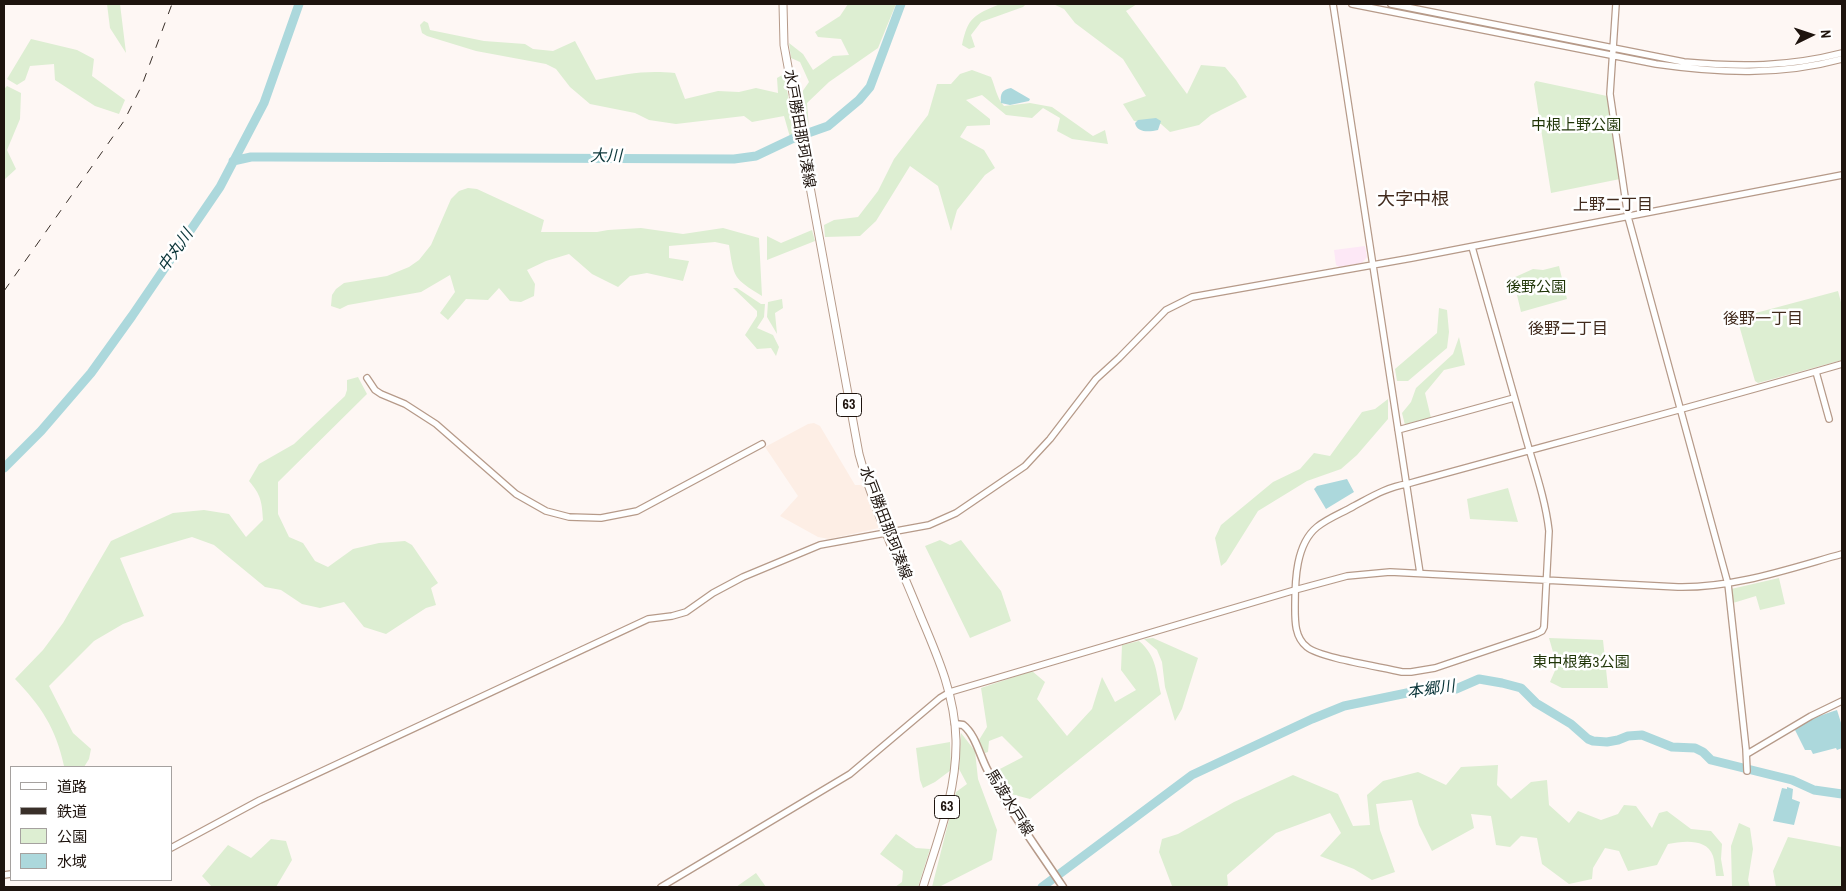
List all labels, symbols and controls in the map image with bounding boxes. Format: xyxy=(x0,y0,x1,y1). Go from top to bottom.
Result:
north arrow xyxy=(1786,10,1836,60)
text: N xyxy=(1817,29,1835,39)
street label: 水戸勝田那珂湊線 xyxy=(780,68,818,190)
park label: 中根上野公園 xyxy=(1531,117,1621,135)
water label: 大川 xyxy=(590,147,622,167)
district label: 大字中根 xyxy=(1377,189,1449,211)
district label: 上野二丁目 xyxy=(1573,196,1653,216)
water label: 中丸川 xyxy=(154,226,198,276)
park label: 後野公園 xyxy=(1506,279,1566,297)
district label: 後野一丁目 xyxy=(1723,310,1803,330)
district label: 後野二丁目 xyxy=(1528,320,1608,340)
road number: 63 xyxy=(836,394,862,416)
street label: 水戸勝田那珂湊線 xyxy=(855,464,915,582)
park label: 東中根第3公園 xyxy=(1533,654,1629,672)
water label: 本郷川 xyxy=(1406,677,1456,703)
legend xyxy=(10,766,172,881)
street label: 馬渡水戸線 xyxy=(981,766,1037,840)
text: 道路 xyxy=(57,776,87,797)
road number: 63 xyxy=(934,796,960,819)
text: 鉄道 xyxy=(57,801,87,822)
text: 公園 xyxy=(57,826,87,847)
text: 水域 xyxy=(57,851,87,872)

